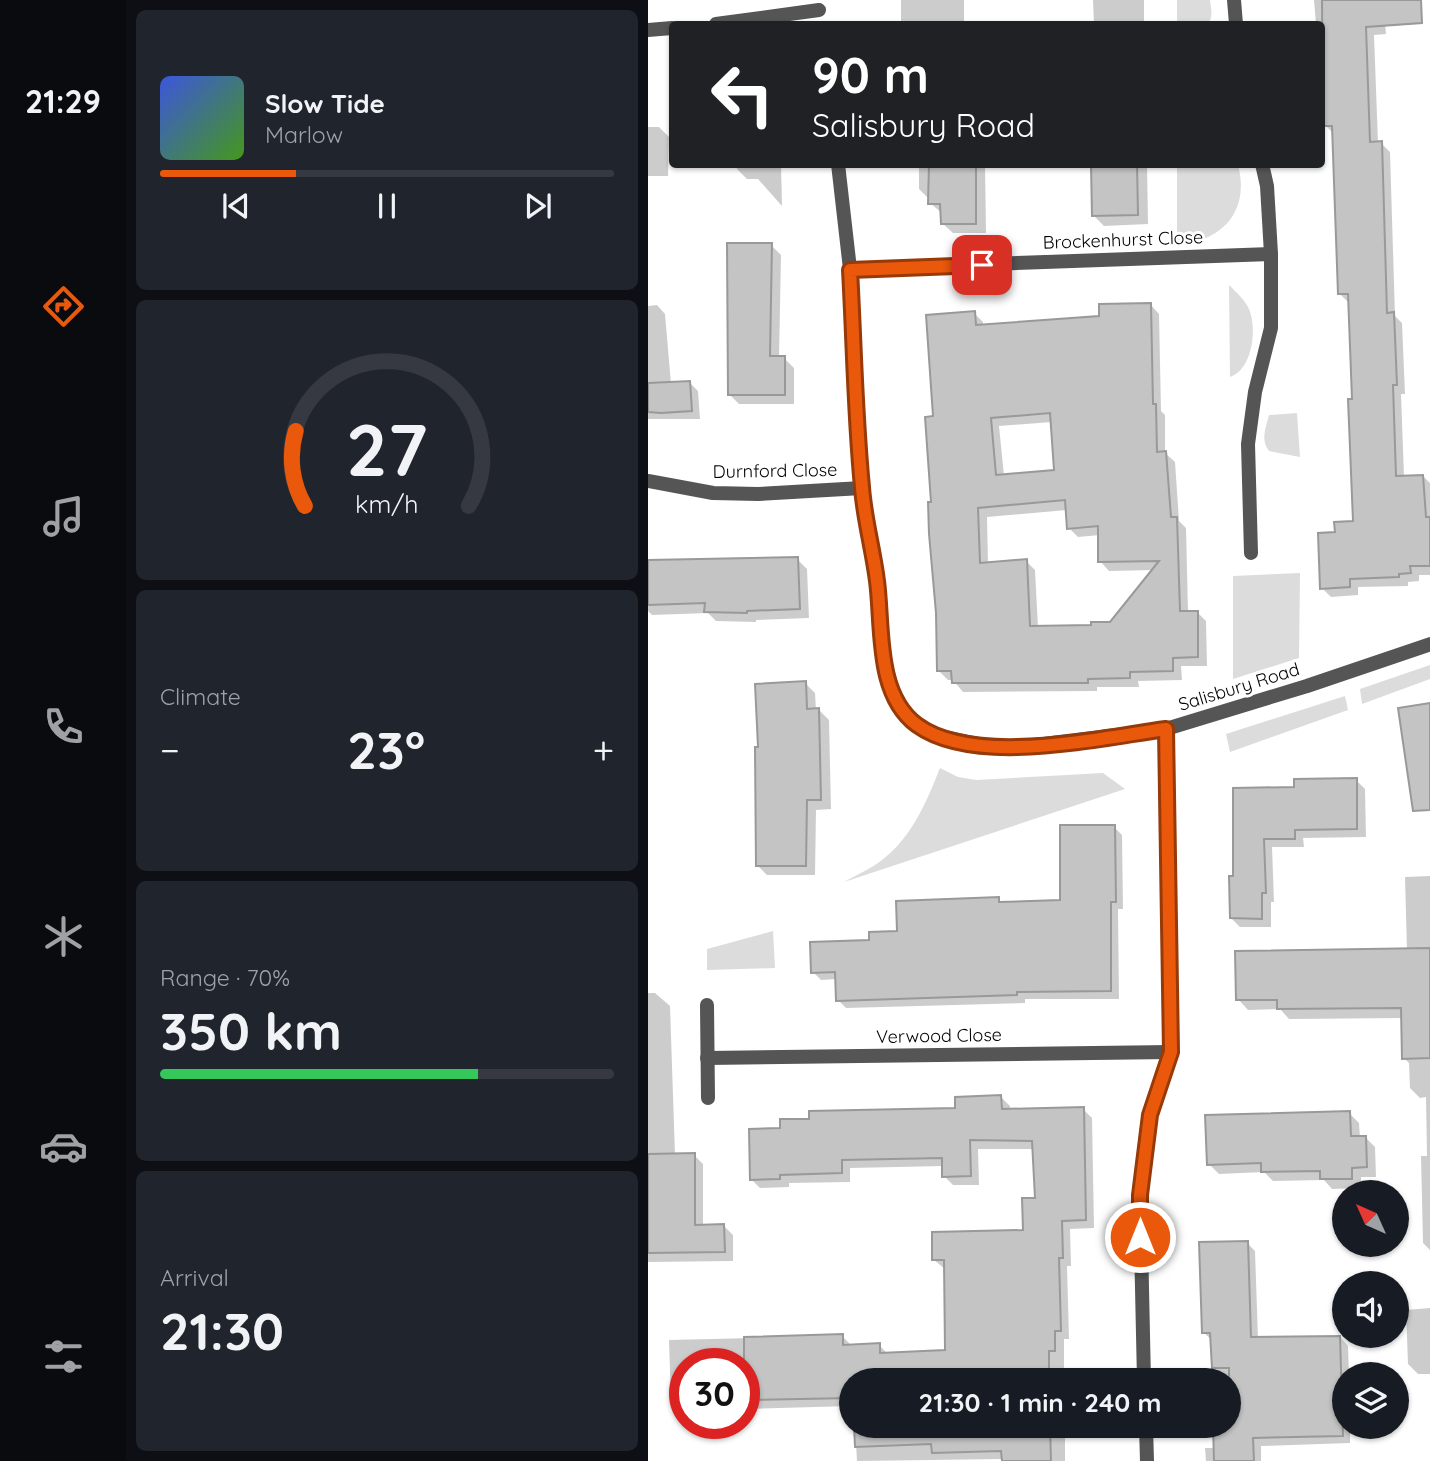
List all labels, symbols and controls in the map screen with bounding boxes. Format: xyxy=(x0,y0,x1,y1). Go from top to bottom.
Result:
text: 90 m xyxy=(812,44,929,105)
icon: left xyxy=(697,49,788,140)
text: 21:29 xyxy=(25,81,101,121)
text: Slow Tide xyxy=(265,87,385,120)
text: Salisbury Road xyxy=(812,105,1035,145)
text: Marlow xyxy=(265,120,343,149)
icon: previous xyxy=(217,187,255,225)
icon: pause xyxy=(368,187,406,225)
icon: next xyxy=(519,187,557,225)
street label: Brockenhurst Close xyxy=(1042,225,1203,254)
pin xyxy=(952,235,1012,295)
icon: arrive xyxy=(963,246,1001,284)
icon: directions xyxy=(39,282,88,331)
text: 27 xyxy=(346,404,428,495)
street label: Durnford Close xyxy=(712,458,838,483)
text: km/h xyxy=(355,488,419,519)
icon: music xyxy=(39,492,88,541)
street label: Salisbury Road xyxy=(1176,657,1302,716)
text: Climate xyxy=(160,682,241,711)
icon: phone xyxy=(39,702,88,751)
text: 23° xyxy=(347,717,425,782)
text: − xyxy=(160,726,180,774)
text: + xyxy=(593,726,614,774)
icon: climate xyxy=(39,912,88,961)
text: Range · 70% xyxy=(160,963,290,992)
text: 350 km xyxy=(160,998,342,1063)
street label: Verwood Close xyxy=(876,1023,1002,1048)
icon: car xyxy=(39,1122,88,1171)
north arrow xyxy=(1332,1180,1409,1256)
map controls xyxy=(1332,1180,1409,1439)
position arrow xyxy=(1103,1200,1177,1274)
text: Arrival xyxy=(160,1263,229,1292)
button: sound xyxy=(1332,1271,1409,1348)
text: 21:30 xyxy=(160,1298,284,1363)
icon: filters xyxy=(39,1332,88,1381)
speed limit sign: 30 xyxy=(669,1348,760,1439)
button: layers xyxy=(1332,1362,1409,1439)
text: 21:30 · 1 min · 240 m xyxy=(919,1386,1161,1419)

